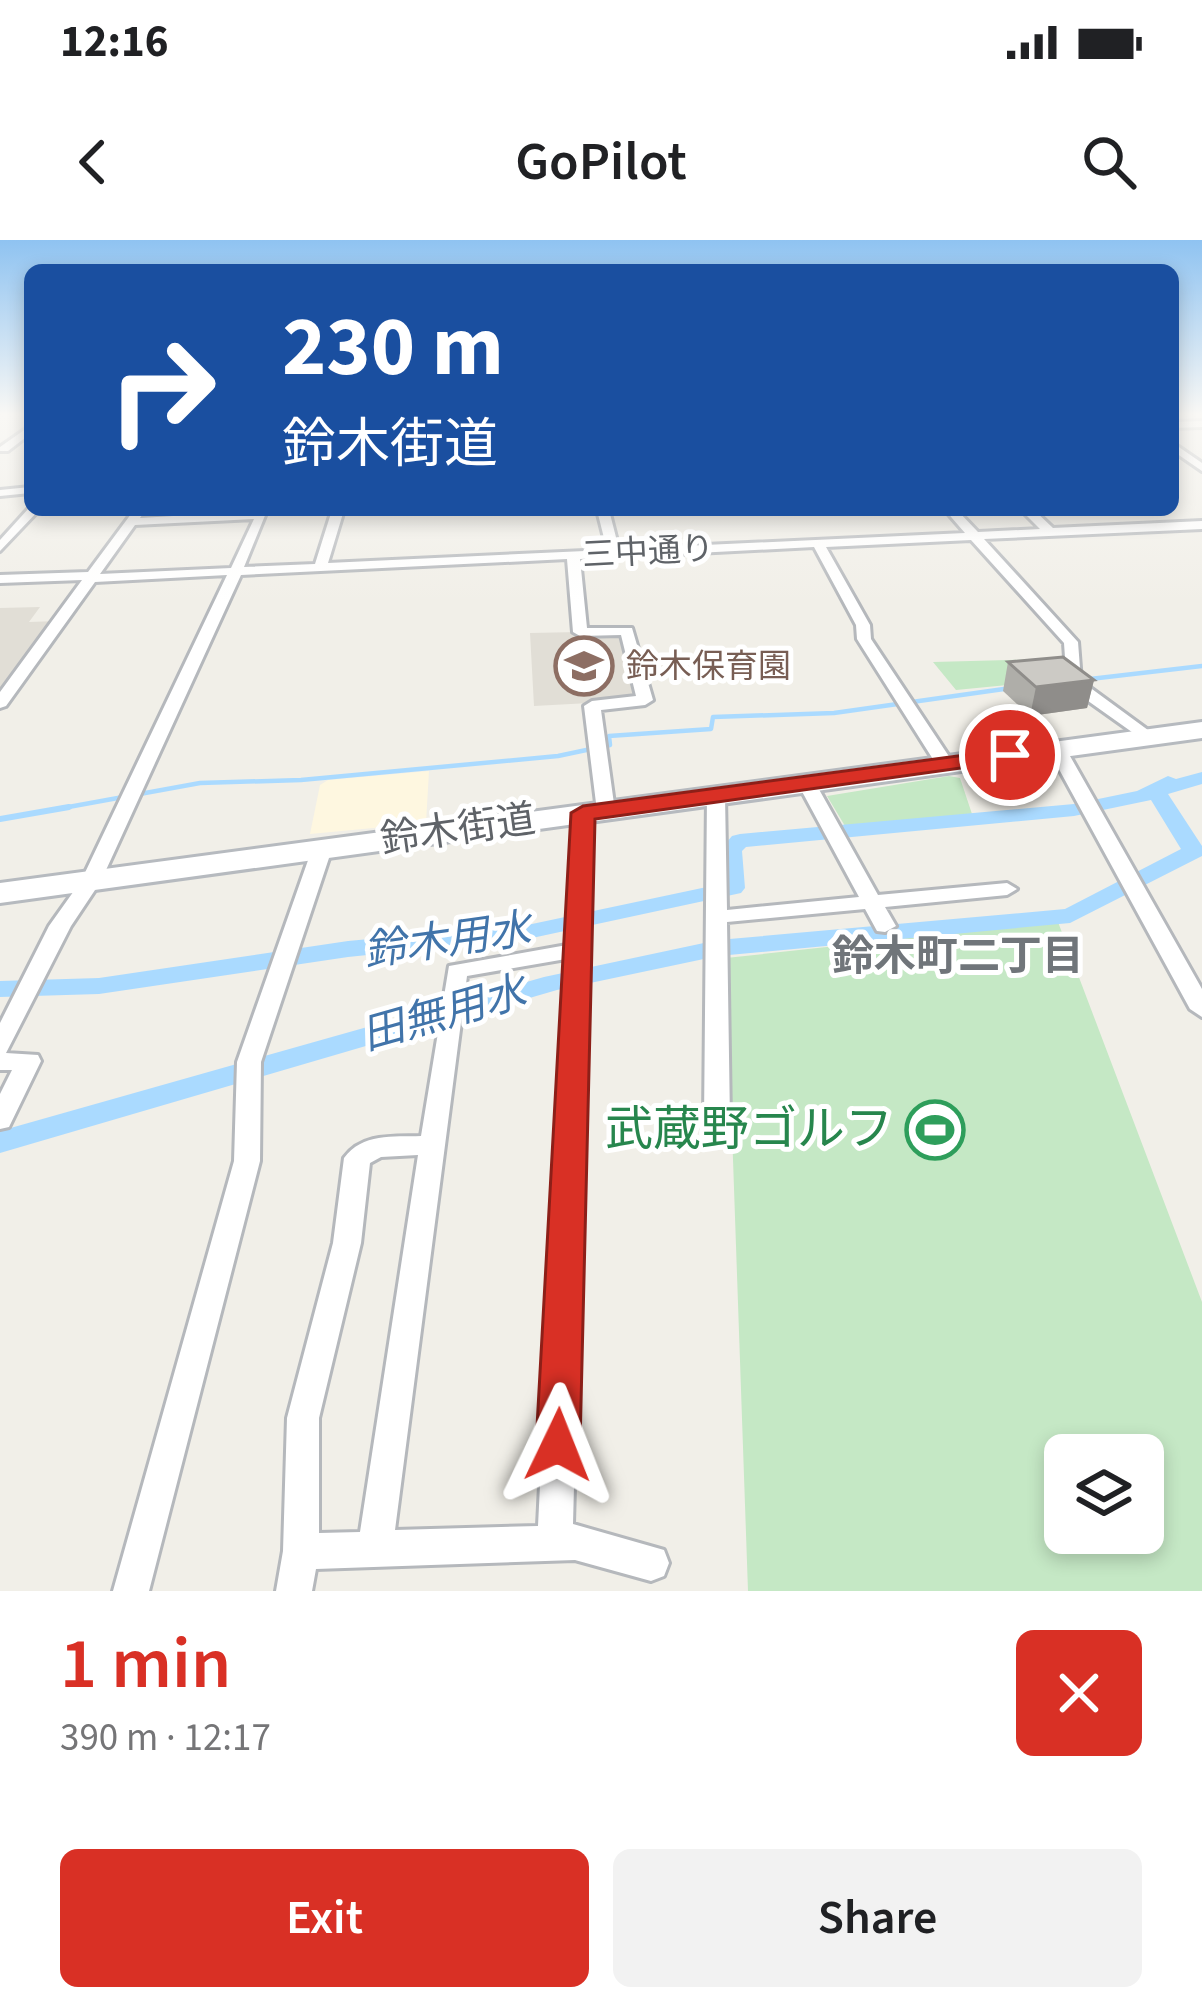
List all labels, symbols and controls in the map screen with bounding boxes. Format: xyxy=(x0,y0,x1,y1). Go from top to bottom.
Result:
text: 12:16 xyxy=(60,10,169,74)
text: GoPilot xyxy=(515,124,687,201)
icon: back xyxy=(60,129,126,195)
icon: search xyxy=(1076,129,1142,195)
text: 230 m xyxy=(282,288,504,408)
icon: right xyxy=(84,312,240,468)
text: 鈴木街道 xyxy=(282,407,498,484)
street label: 三中通り xyxy=(581,525,715,579)
school or university icon: 鈴木保育園 xyxy=(553,635,615,697)
place label: 鈴木保育園 xyxy=(626,643,791,690)
pin xyxy=(959,704,1061,806)
icon: arrive xyxy=(977,722,1043,788)
street label: 鈴木街道 xyxy=(377,791,539,869)
water label: 鈴木用水 xyxy=(360,899,538,982)
district label: 鈴木町二丁目 xyxy=(832,927,1084,987)
water label: 田無用水 xyxy=(355,961,537,1066)
place label: 武蔵野ゴルフ xyxy=(605,1096,893,1164)
sports icon: 武蔵野ゴルフ xyxy=(904,1099,966,1161)
position arrow xyxy=(495,1382,621,1508)
map controls xyxy=(1044,1434,1164,1554)
button: layers xyxy=(1044,1434,1164,1554)
text: 1 min xyxy=(60,1613,231,1716)
button: close xyxy=(1016,1630,1142,1756)
text: 390 m · 12:17 xyxy=(60,1710,271,1766)
button: Exit xyxy=(60,1849,589,1987)
button: Share xyxy=(613,1849,1142,1987)

